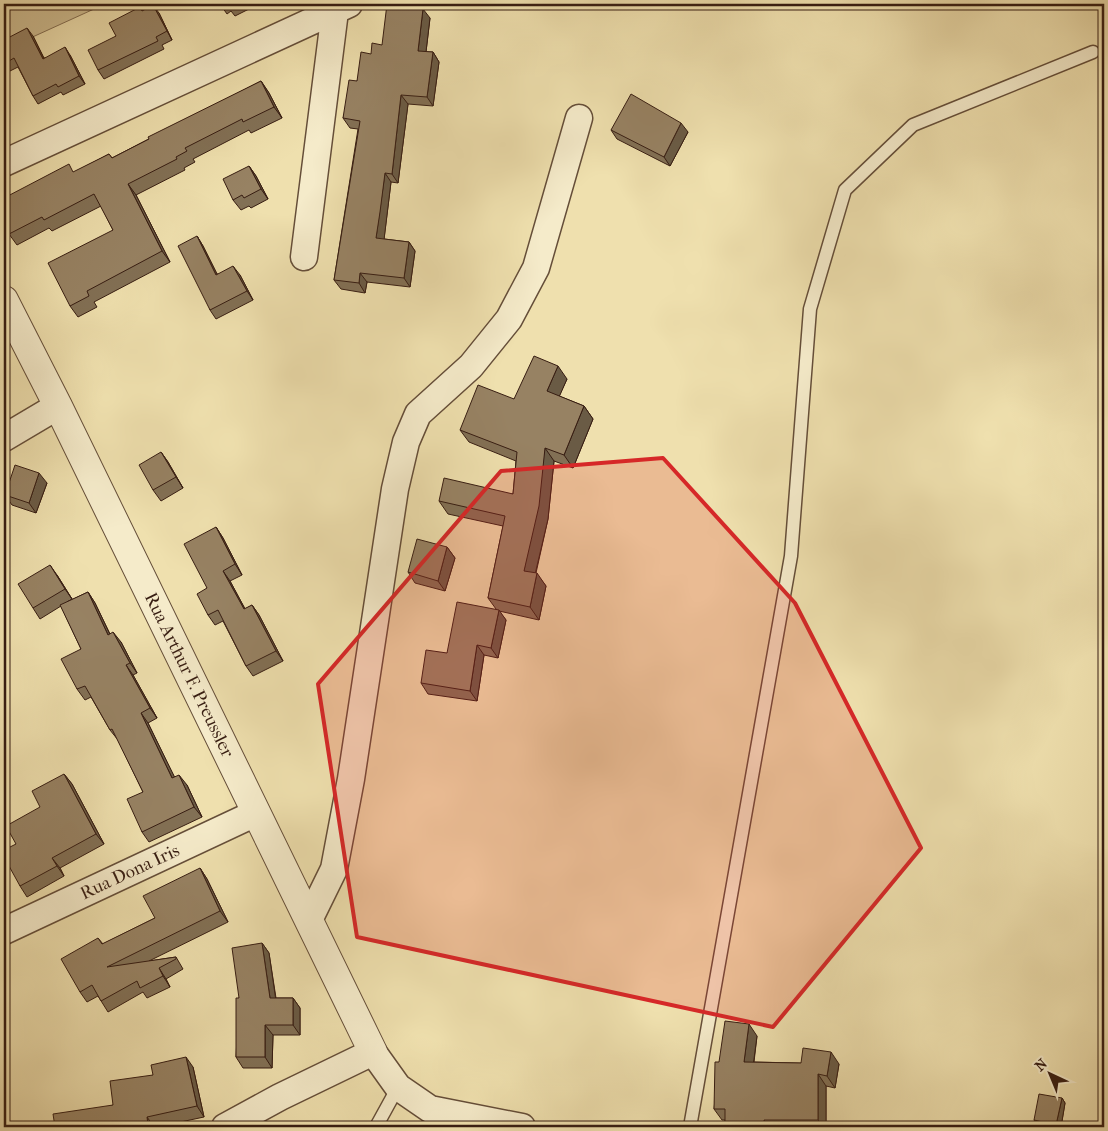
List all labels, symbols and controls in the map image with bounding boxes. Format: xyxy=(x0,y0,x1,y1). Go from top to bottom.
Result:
street label: Rua Arthur F. Preussler xyxy=(140,589,238,761)
street label: Rua Dona Iris xyxy=(77,840,183,904)
north arrow xyxy=(1026,1048,1076,1098)
text: N xyxy=(1032,1055,1051,1075)

